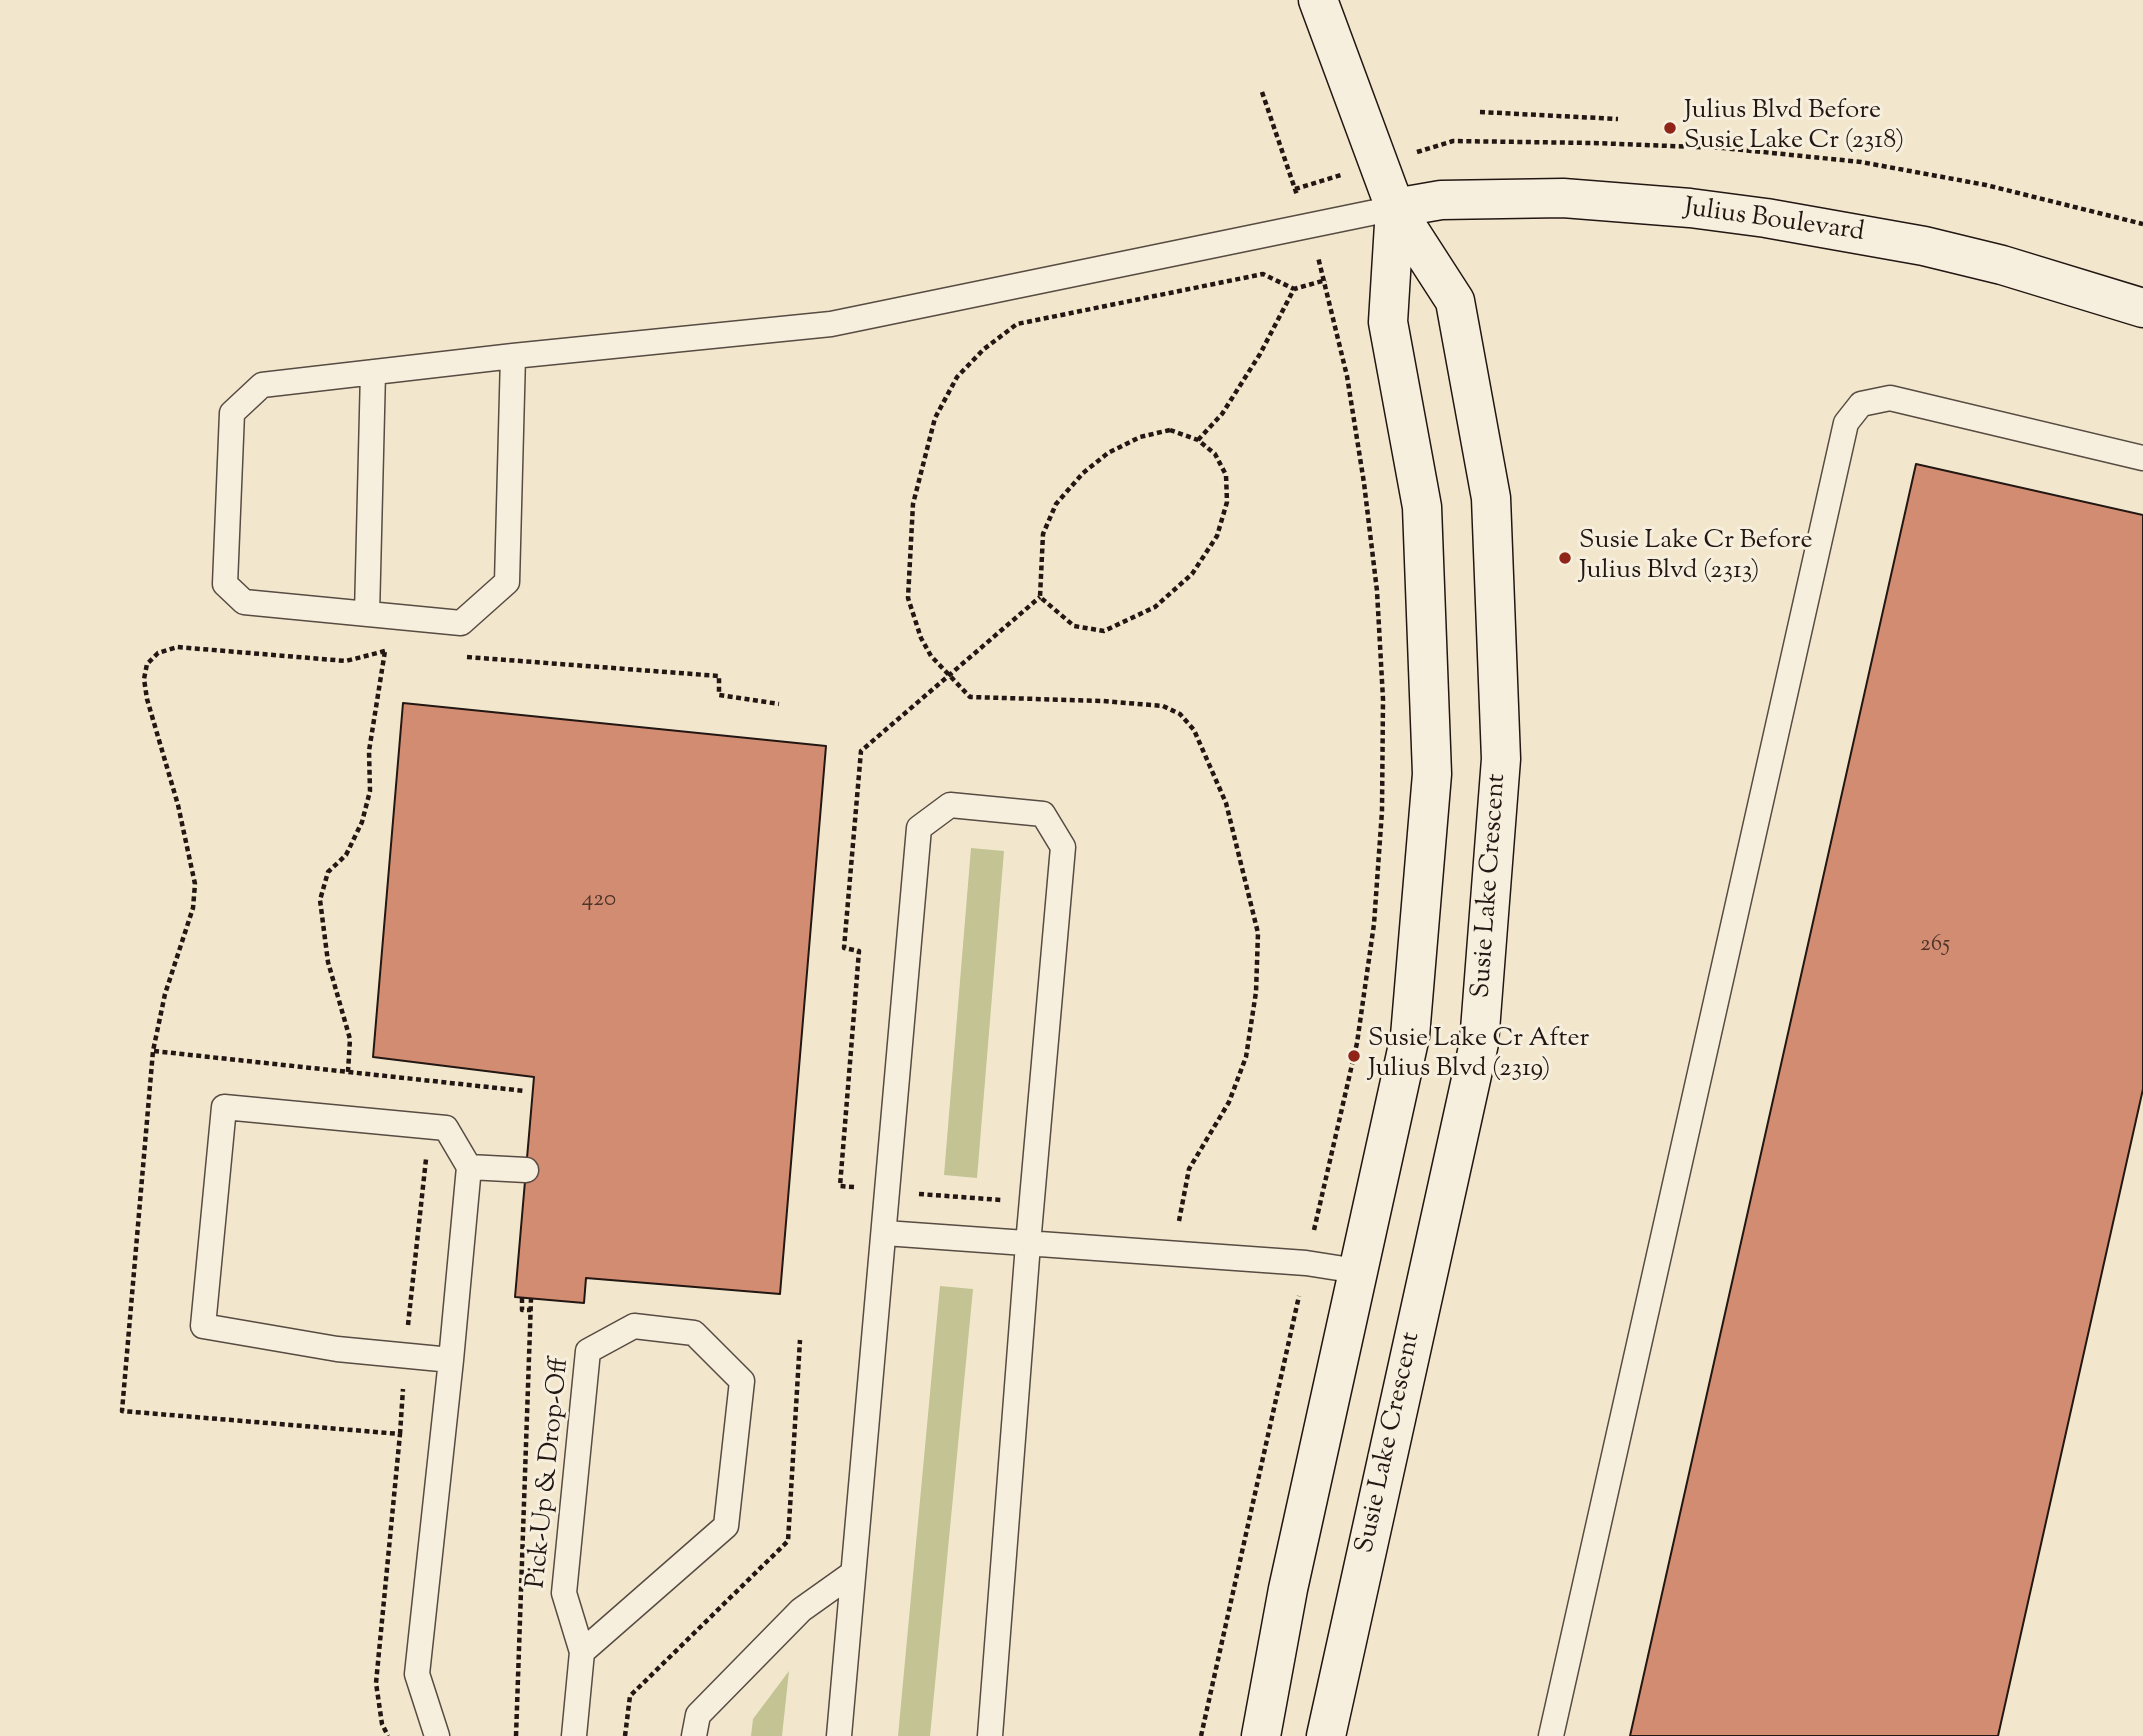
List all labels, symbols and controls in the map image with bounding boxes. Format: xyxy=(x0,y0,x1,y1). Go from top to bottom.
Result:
place label: Julius Blvd Before Susie Lake Cr (2318) xyxy=(1684,97,1904,158)
marker: Julius Blvd Before Susie Lake Cr (2318) xyxy=(1662,120,1678,136)
street label: Julius Boulevard xyxy=(1682,194,1866,250)
place label: Susie Lake Cr Before Julius Blvd (2313) xyxy=(1579,527,1813,588)
marker: Susie Lake Cr Before Julius Blvd (2313) xyxy=(1557,550,1573,566)
street label: Susie Lake Crescent xyxy=(1468,773,1514,999)
house number: 420 xyxy=(582,887,616,915)
house number: 265 xyxy=(1920,932,1950,960)
place label: Susie Lake Cr After Julius Blvd (2319) xyxy=(1368,1025,1589,1086)
marker: Susie Lake Cr After Julius Blvd (2319) xyxy=(1346,1048,1362,1064)
street label: Susie Lake Crescent xyxy=(1351,1330,1429,1556)
street label: Pick-Up & Drop-Off xyxy=(522,1356,578,1590)

